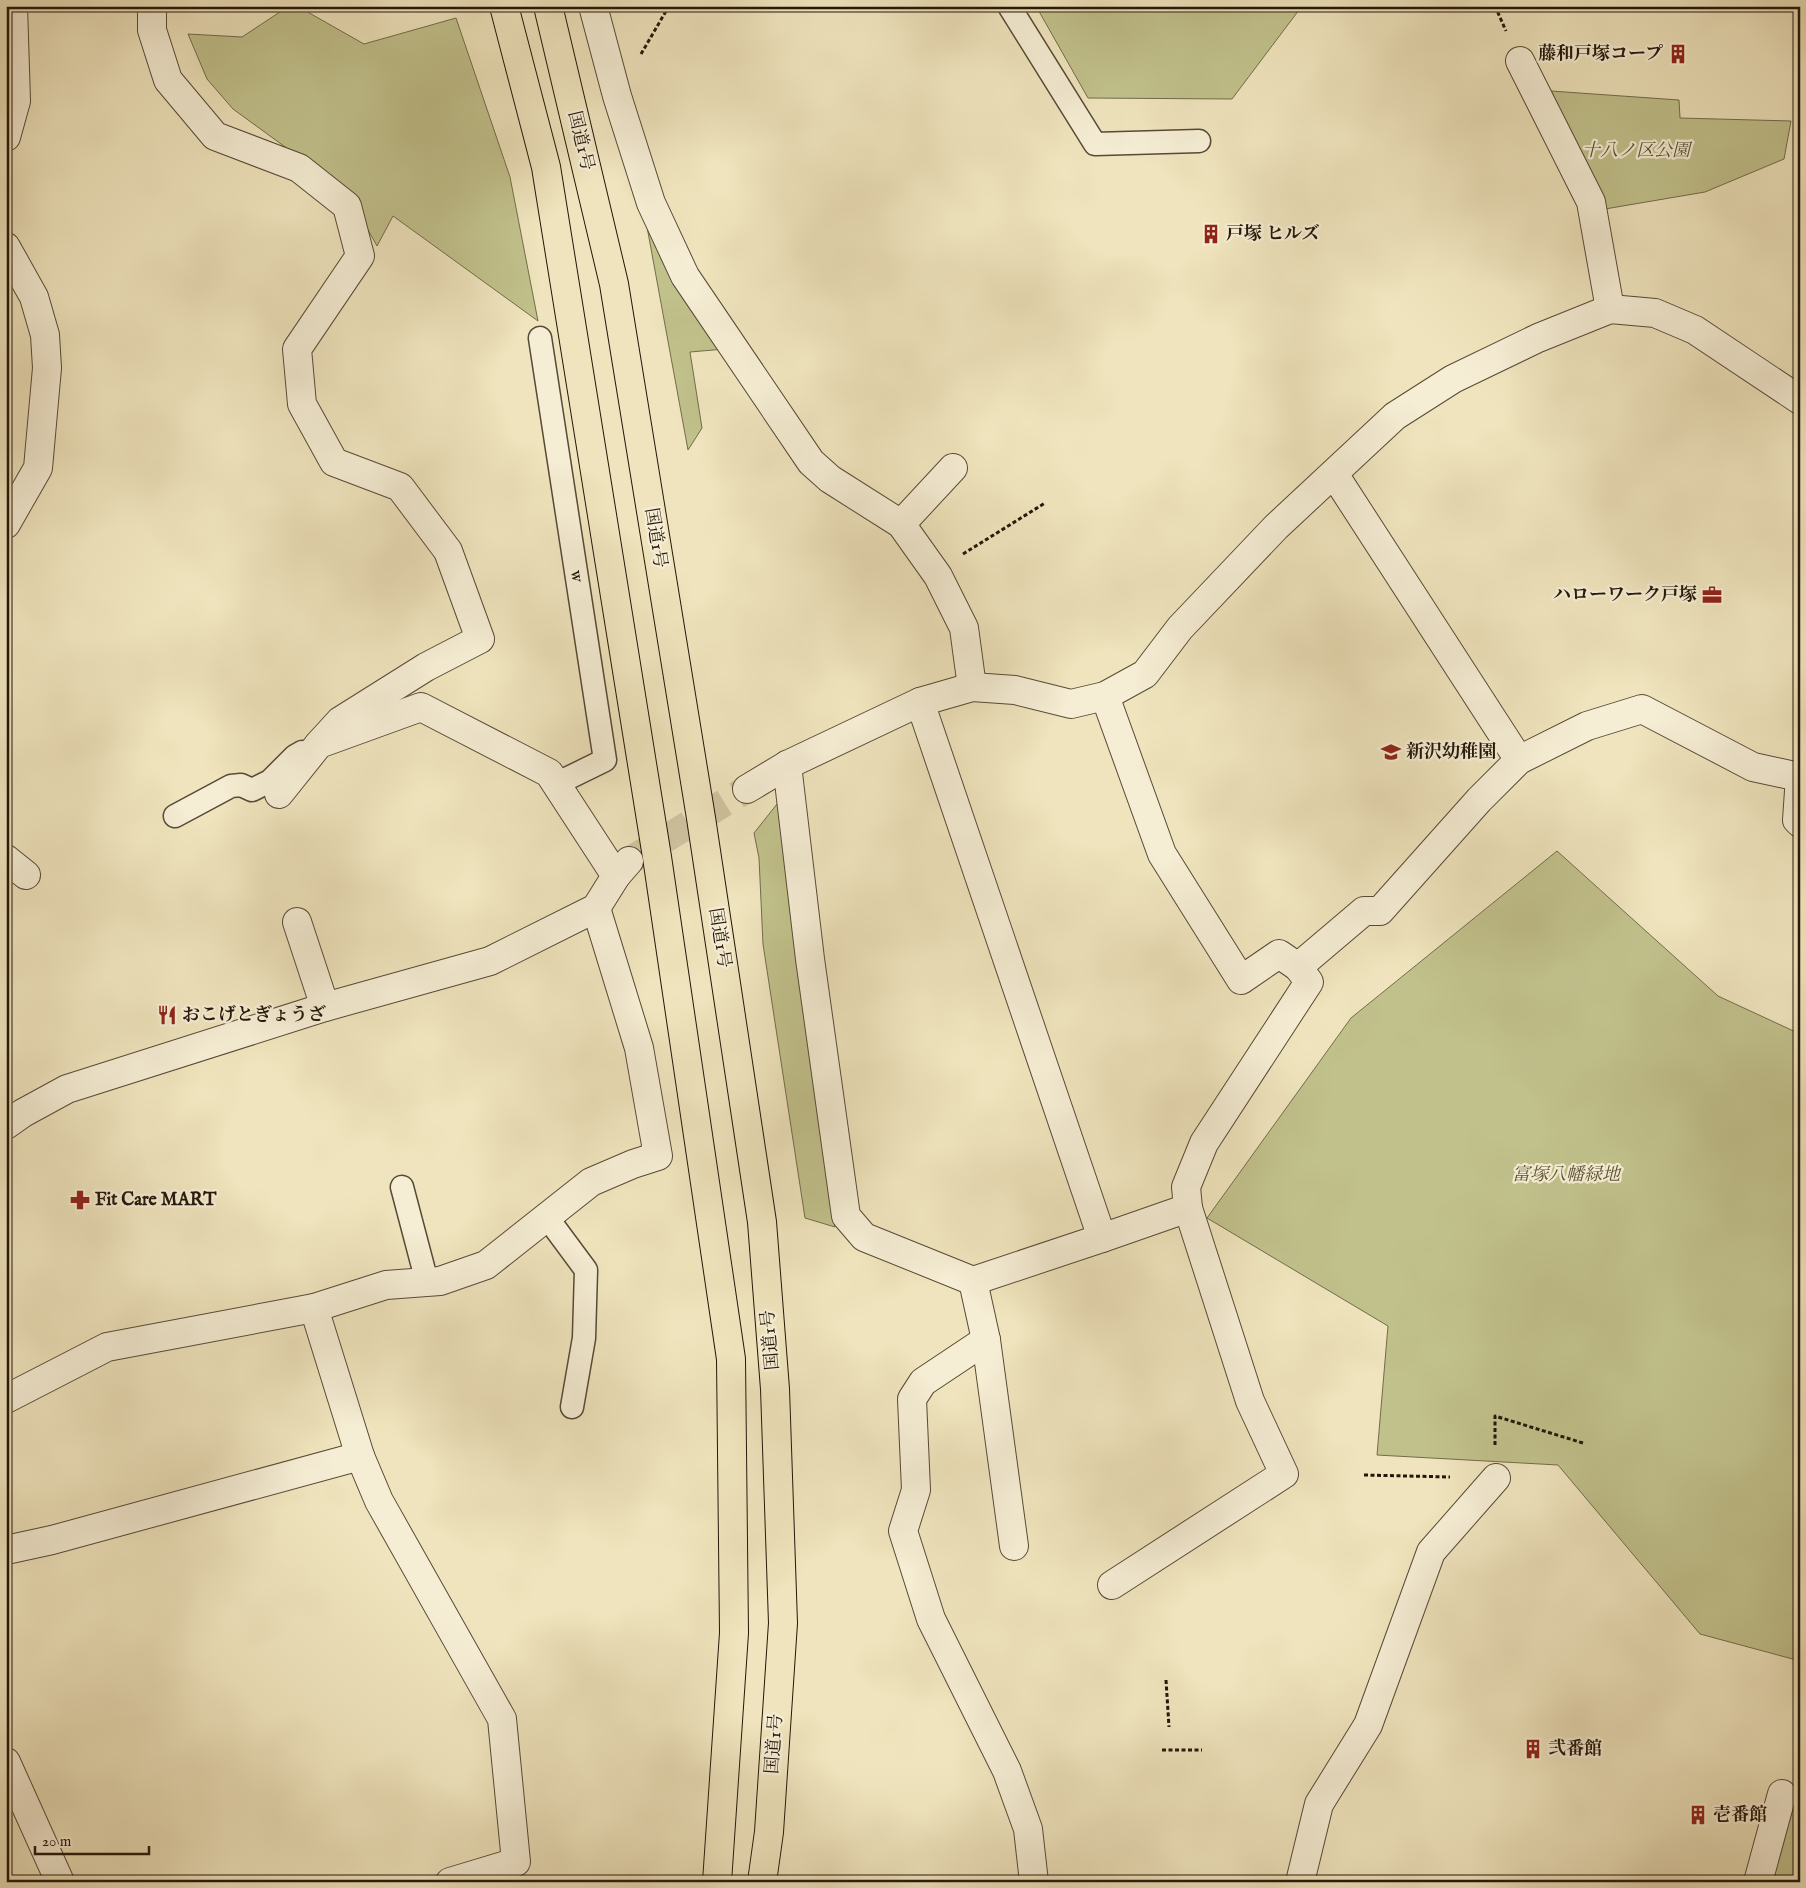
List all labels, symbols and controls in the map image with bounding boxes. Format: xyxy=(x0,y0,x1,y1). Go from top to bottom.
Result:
place label: 藤和戸塚コープ xyxy=(1538,43,1663,66)
building icon: 藤和戸塚コープ xyxy=(1667,43,1689,65)
street label: 国道1号 xyxy=(562,109,598,173)
park label: 十八ノ区公園 xyxy=(1582,140,1693,163)
building icon: 戸塚 ヒルズ xyxy=(1200,223,1222,245)
place label: 戸塚 ヒルズ xyxy=(1226,223,1319,246)
street label: 国道1号 xyxy=(639,506,671,570)
street label: w xyxy=(564,569,589,585)
place label: ハローワーク戸塚 xyxy=(1553,584,1697,607)
office icon: ハローワーク戸塚 xyxy=(1701,584,1723,606)
school or university icon: 新沢幼稚園 xyxy=(1380,741,1402,763)
place label: 新沢幼稚園 xyxy=(1406,741,1496,764)
street label: 国道1号 xyxy=(703,906,735,970)
restaurant icon: おこげとぎょうざ xyxy=(156,1004,178,1026)
place label: おこげとぎょうざ xyxy=(182,1004,326,1027)
park label: 富塚八幡緑地 xyxy=(1512,1164,1622,1187)
pharmacy icon: Fit Care MART xyxy=(69,1189,91,1211)
place label: Fit Care MART xyxy=(95,1189,217,1212)
street label: 国道1号 xyxy=(757,1309,785,1371)
street label: 国道1号 xyxy=(761,1713,789,1775)
building icon: 弐番館 xyxy=(1522,1738,1544,1760)
place label: 弐番館 xyxy=(1548,1738,1602,1761)
building icon: 壱番館 xyxy=(1687,1804,1709,1826)
place label: 壱番館 xyxy=(1713,1804,1767,1827)
scale bar xyxy=(35,1823,149,1855)
text: 20 m xyxy=(42,1832,72,1851)

